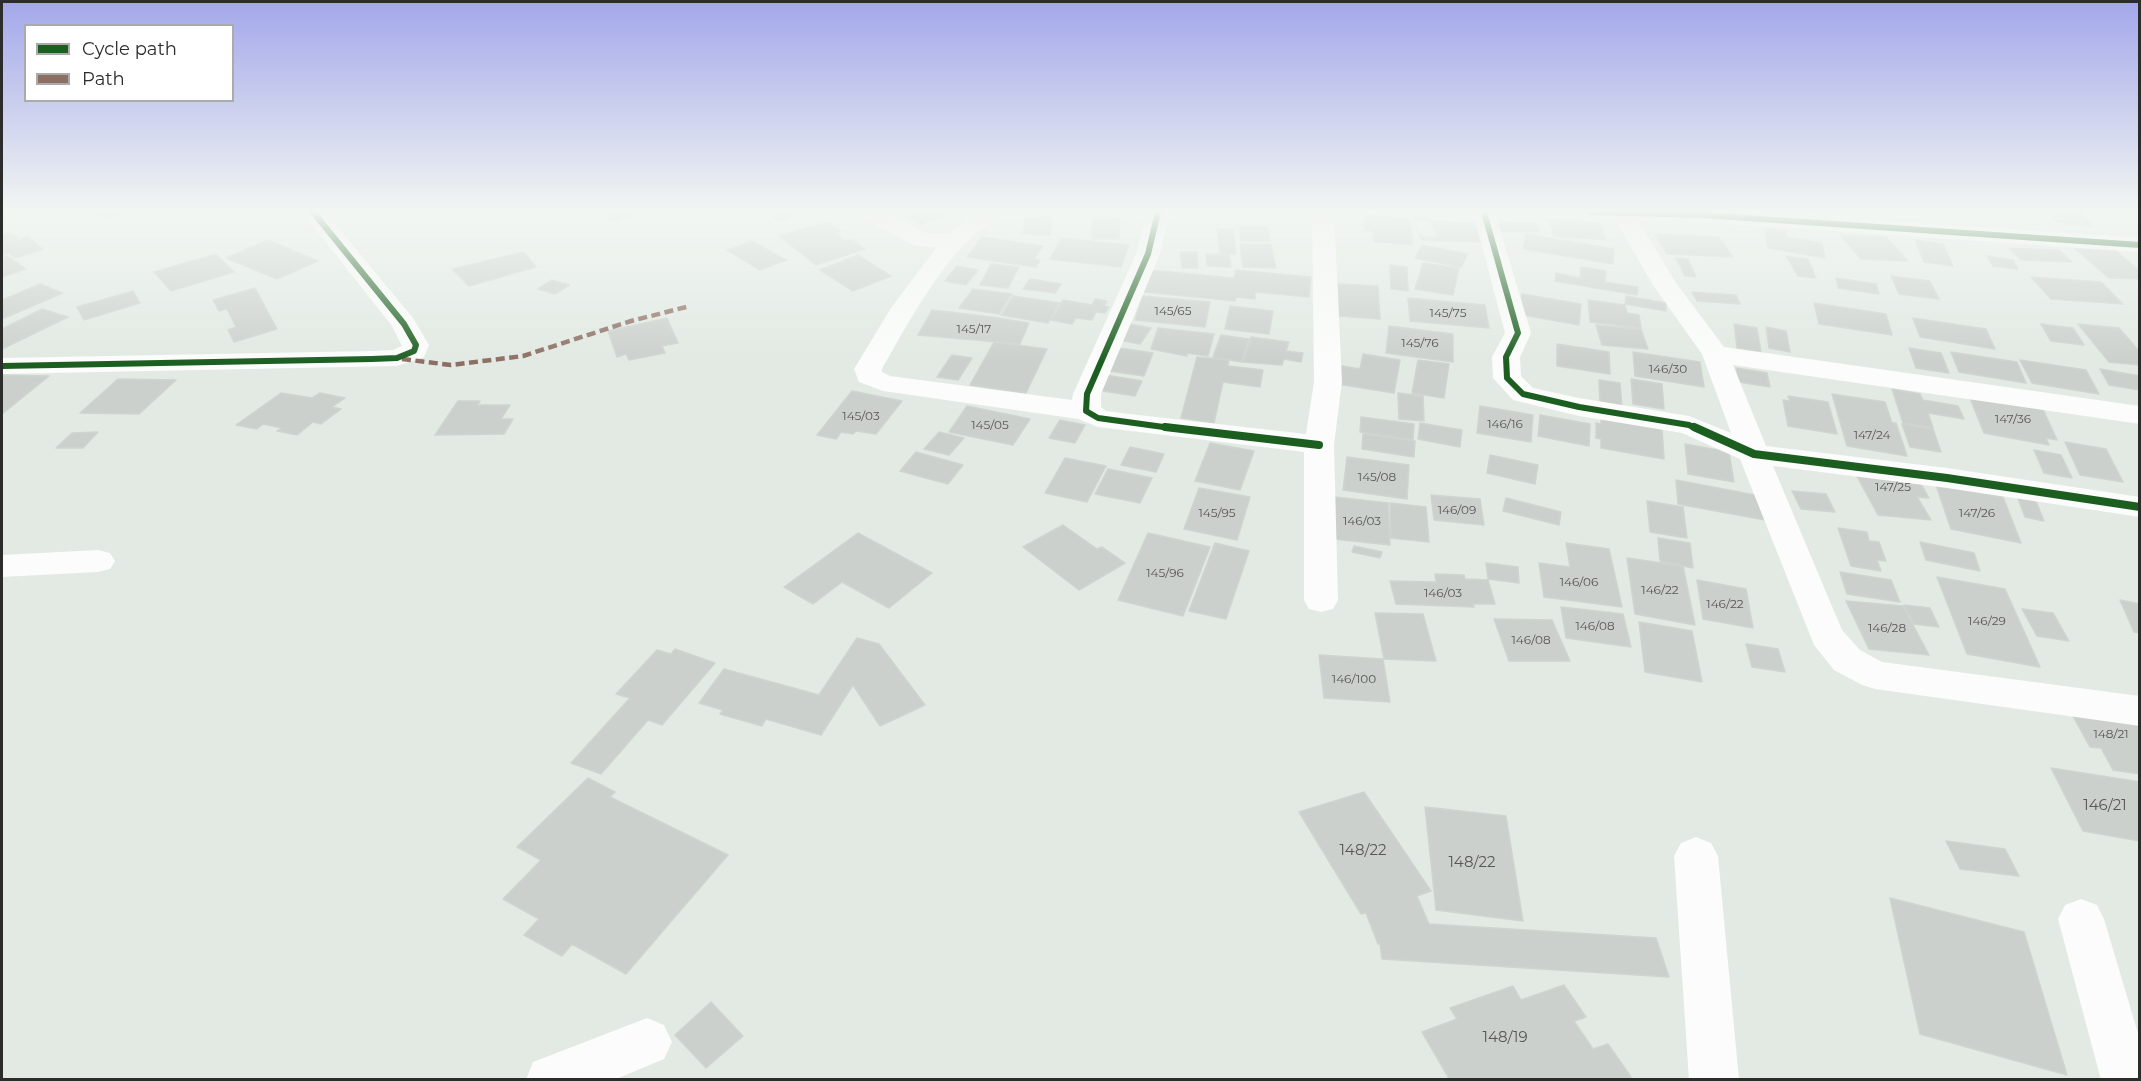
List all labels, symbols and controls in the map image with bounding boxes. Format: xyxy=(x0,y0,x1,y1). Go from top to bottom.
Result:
legend xyxy=(24,24,234,102)
text: Cycle path xyxy=(82,38,177,60)
text: Path xyxy=(82,68,125,90)
house number: 145/65 xyxy=(1155,304,1191,318)
house number: 145/75 xyxy=(1430,306,1466,320)
house number: 145/17 xyxy=(957,322,991,336)
house number: 145/76 xyxy=(1401,336,1439,350)
house number: 146/30 xyxy=(1649,362,1687,376)
house number: 145/03 xyxy=(842,409,880,423)
house number: 147/36 xyxy=(1995,412,2031,426)
house number: 146/16 xyxy=(1487,417,1523,431)
house number: 145/05 xyxy=(971,418,1009,432)
house number: 147/24 xyxy=(1854,428,1890,442)
house number: 145/08 xyxy=(1358,470,1396,484)
house number: 147/25 xyxy=(1875,480,1911,494)
house number: 146/09 xyxy=(1438,503,1476,517)
house number: 145/95 xyxy=(1198,506,1236,520)
house number: 147/26 xyxy=(1959,506,1995,520)
house number: 146/03 xyxy=(1343,514,1381,528)
house number: 145/96 xyxy=(1146,566,1184,580)
house number: 146/06 xyxy=(1560,575,1598,589)
house number: 146/22 xyxy=(1641,583,1679,597)
house number: 146/03 xyxy=(1424,586,1462,600)
house number: 146/22 xyxy=(1706,597,1744,611)
house number: 146/29 xyxy=(1968,614,2006,628)
house number: 146/08 xyxy=(1575,619,1615,633)
house number: 146/28 xyxy=(1868,621,1906,635)
house number: 146/08 xyxy=(1511,633,1551,647)
house number: 146/100 xyxy=(1332,672,1376,686)
house number: 148/21 xyxy=(2093,727,2129,741)
house number: 146/21 xyxy=(2083,797,2127,815)
house number: 148/22 xyxy=(1339,842,1387,860)
house number: 148/22 xyxy=(1448,854,1496,872)
house number: 148/19 xyxy=(1482,1029,1528,1047)

